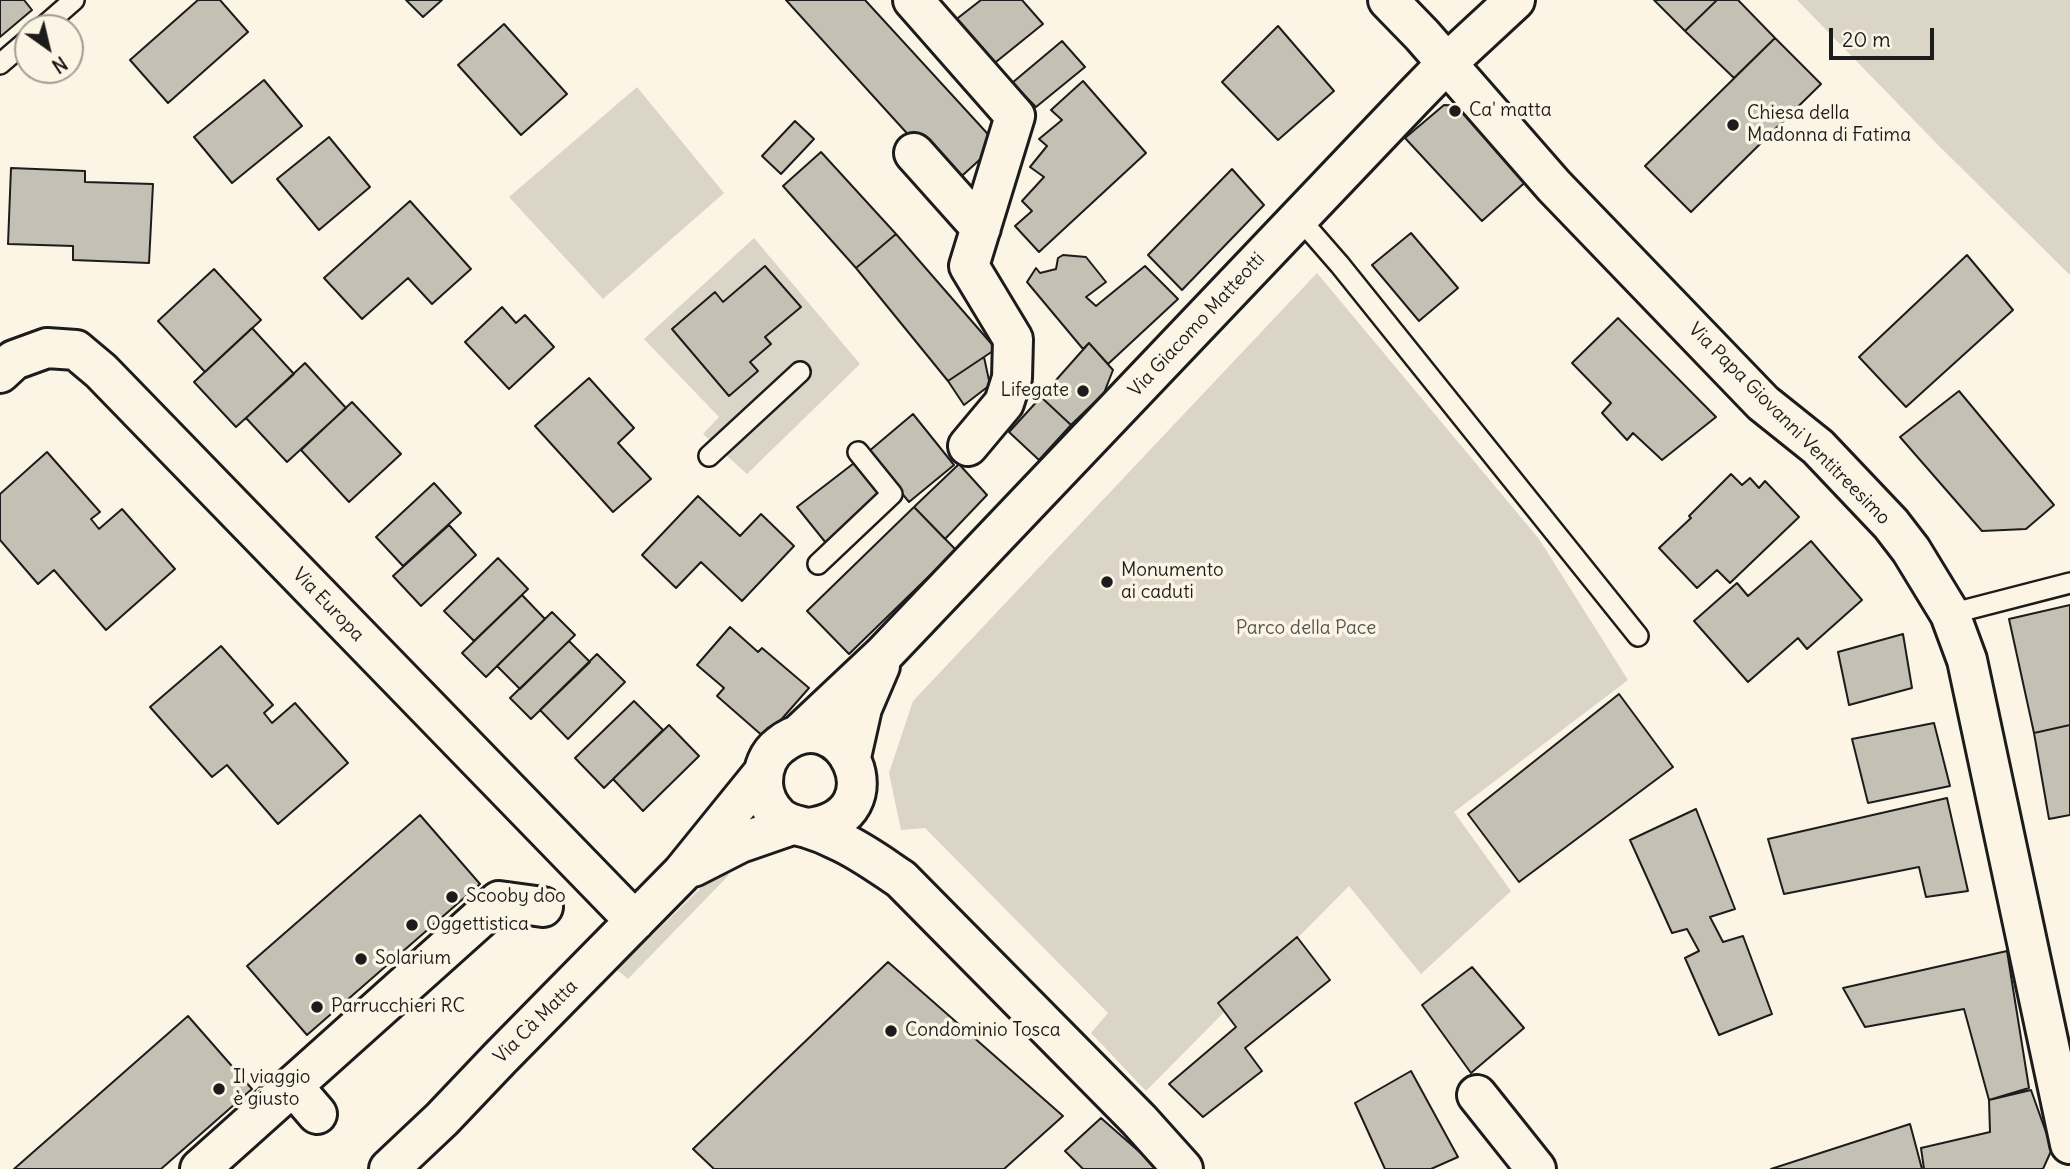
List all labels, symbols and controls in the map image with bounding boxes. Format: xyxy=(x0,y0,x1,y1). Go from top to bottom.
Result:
north arrow xyxy=(14,14,84,84)
scale bar xyxy=(1832,14,1937,58)
text: 20 m xyxy=(1842,26,1891,53)
text: N xyxy=(47,51,72,78)
place label: Ca' matta xyxy=(1469,100,1551,122)
marker: Ca' matta xyxy=(1447,103,1463,119)
place label: Chiesa della Madonna di Fatima xyxy=(1747,103,1911,147)
marker: Chiesa della Madonna di Fatima xyxy=(1725,117,1741,133)
street label: Via Giacomo Matteotti xyxy=(1124,248,1270,402)
street label: Via Papa Giovanni Ventitreesimo xyxy=(1683,318,1895,530)
place label: Lifegate xyxy=(1001,380,1069,402)
marker: Lifegate xyxy=(1075,383,1091,399)
place label: Monumento ai caduti xyxy=(1121,560,1224,604)
street label: Via Europa xyxy=(287,563,369,647)
marker: Monumento ai caduti xyxy=(1099,574,1115,590)
park label: Parco della Pace xyxy=(1236,618,1376,640)
place label: Scooby doo xyxy=(466,886,566,908)
marker: Scooby doo xyxy=(444,889,460,905)
place label: Oggettistica xyxy=(426,914,529,936)
marker: Oggettistica xyxy=(404,917,420,933)
place label: Solarium xyxy=(375,948,451,970)
marker: Solarium xyxy=(353,951,369,967)
street label: Via Cà Matta xyxy=(489,975,583,1069)
place label: Parrucchieri RC xyxy=(331,996,465,1018)
marker: Parrucchieri RC xyxy=(309,999,325,1015)
place label: Condominio Tosca xyxy=(905,1020,1061,1042)
marker: Condominio Tosca xyxy=(883,1023,899,1039)
place label: Il viaggio è giusto xyxy=(233,1067,310,1111)
marker: Il viaggio è giusto xyxy=(211,1081,227,1097)

